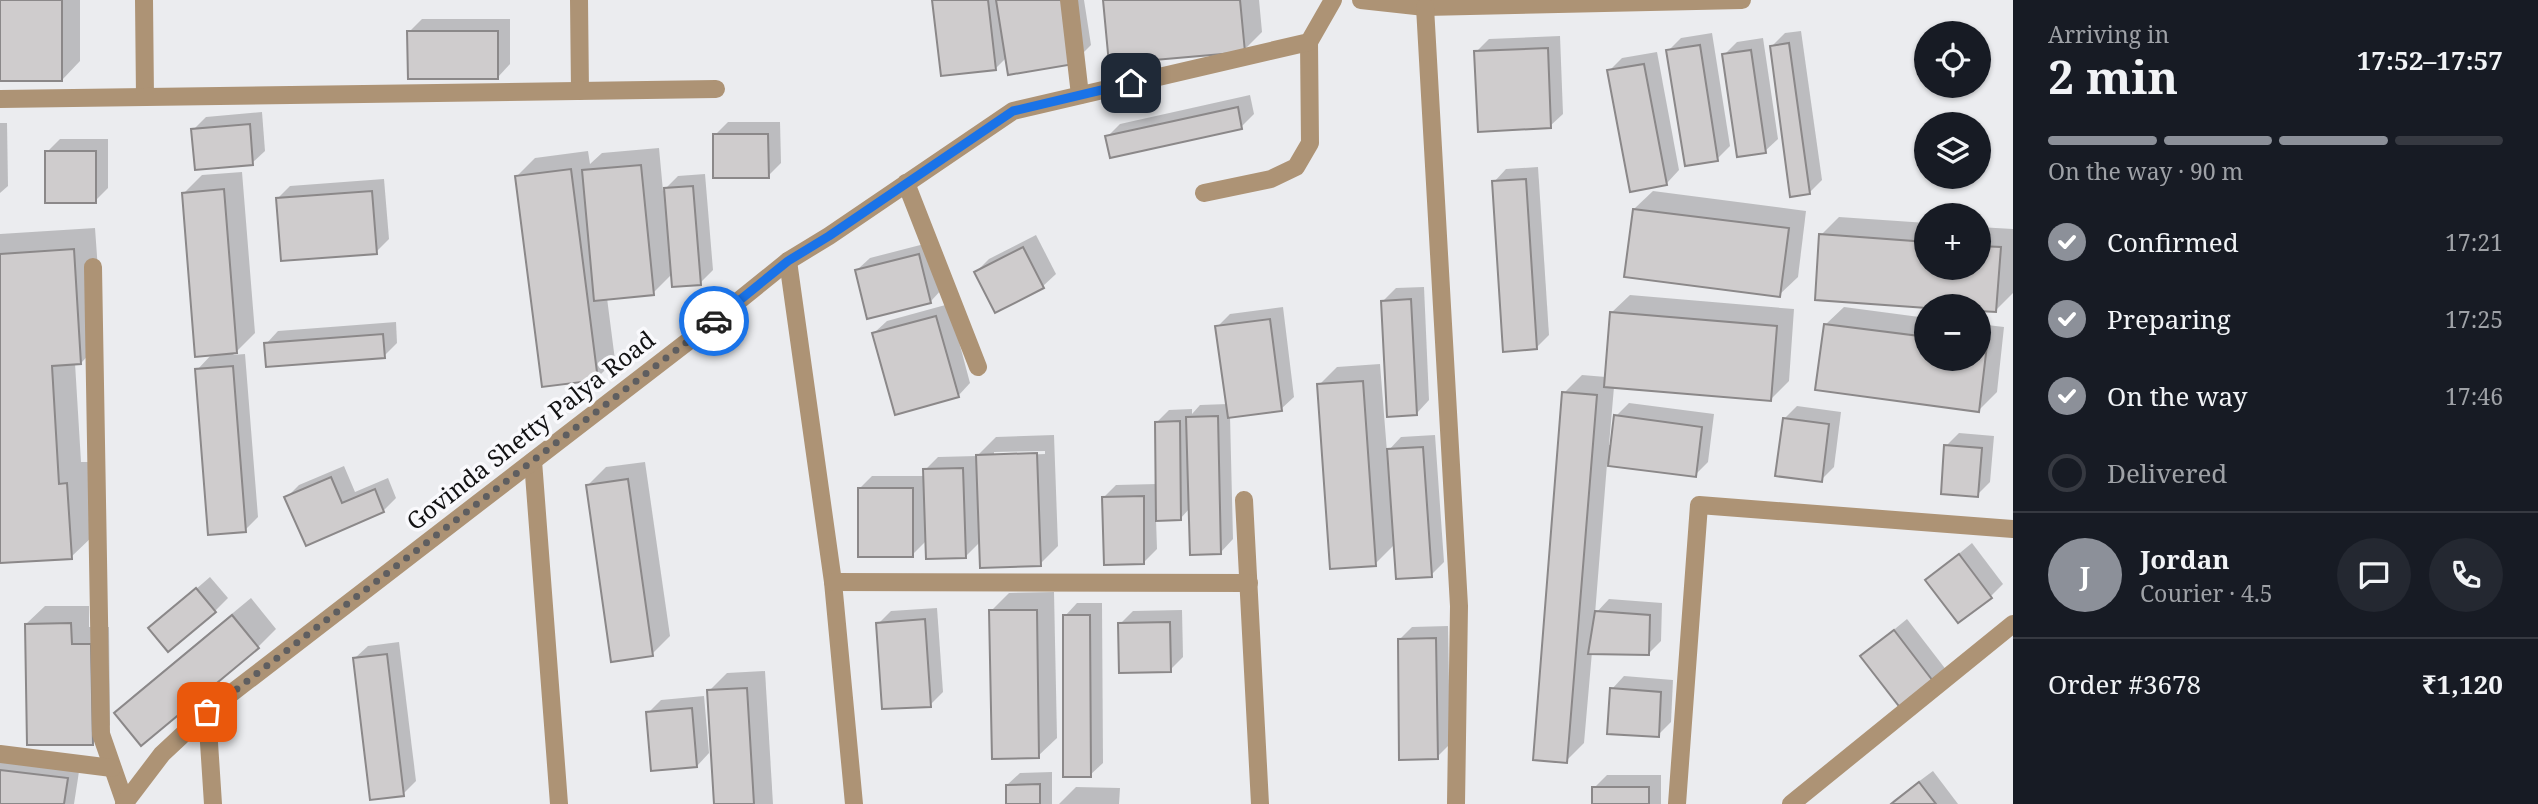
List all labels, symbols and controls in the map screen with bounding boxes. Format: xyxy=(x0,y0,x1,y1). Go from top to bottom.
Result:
text: Arriving in xyxy=(2048,18,2169,50)
map controls xyxy=(1914,21,1991,371)
button: locate xyxy=(1914,21,1991,98)
text: 17:52–17:57 xyxy=(2357,42,2503,78)
text: 2 min xyxy=(2048,45,2178,107)
pin xyxy=(1101,53,1161,113)
icon: home xyxy=(1112,64,1150,102)
button: layers xyxy=(1914,112,1991,189)
text: On the way · 90 m xyxy=(2048,155,2243,187)
button: + xyxy=(1914,203,1991,280)
icon: check xyxy=(2048,223,2086,261)
text: Confirmed xyxy=(2107,224,2239,260)
text: 17:21 xyxy=(2445,226,2503,258)
courier xyxy=(679,286,749,356)
button: − xyxy=(1914,294,1991,371)
icon: check xyxy=(2048,300,2086,338)
text: Preparing xyxy=(2107,301,2231,337)
icon: car xyxy=(695,302,733,340)
text: 17:25 xyxy=(2445,303,2503,335)
street label: Govinda Shetty Palya Road xyxy=(399,322,661,537)
icon: check xyxy=(2048,377,2086,415)
text: On the way xyxy=(2107,378,2247,414)
text: 17:46 xyxy=(2445,380,2503,412)
text: Delivered xyxy=(2107,455,2227,491)
button: chat xyxy=(2337,538,2411,612)
button: phone xyxy=(2429,538,2503,612)
text: Jordan xyxy=(2140,541,2230,577)
text: J xyxy=(2080,557,2090,593)
text: Courier · 4.5 xyxy=(2140,577,2273,609)
text: Order #3678 xyxy=(2048,666,2201,702)
text: ₹1,120 xyxy=(2422,666,2503,702)
pin xyxy=(177,682,237,742)
icon: bag xyxy=(188,693,226,731)

